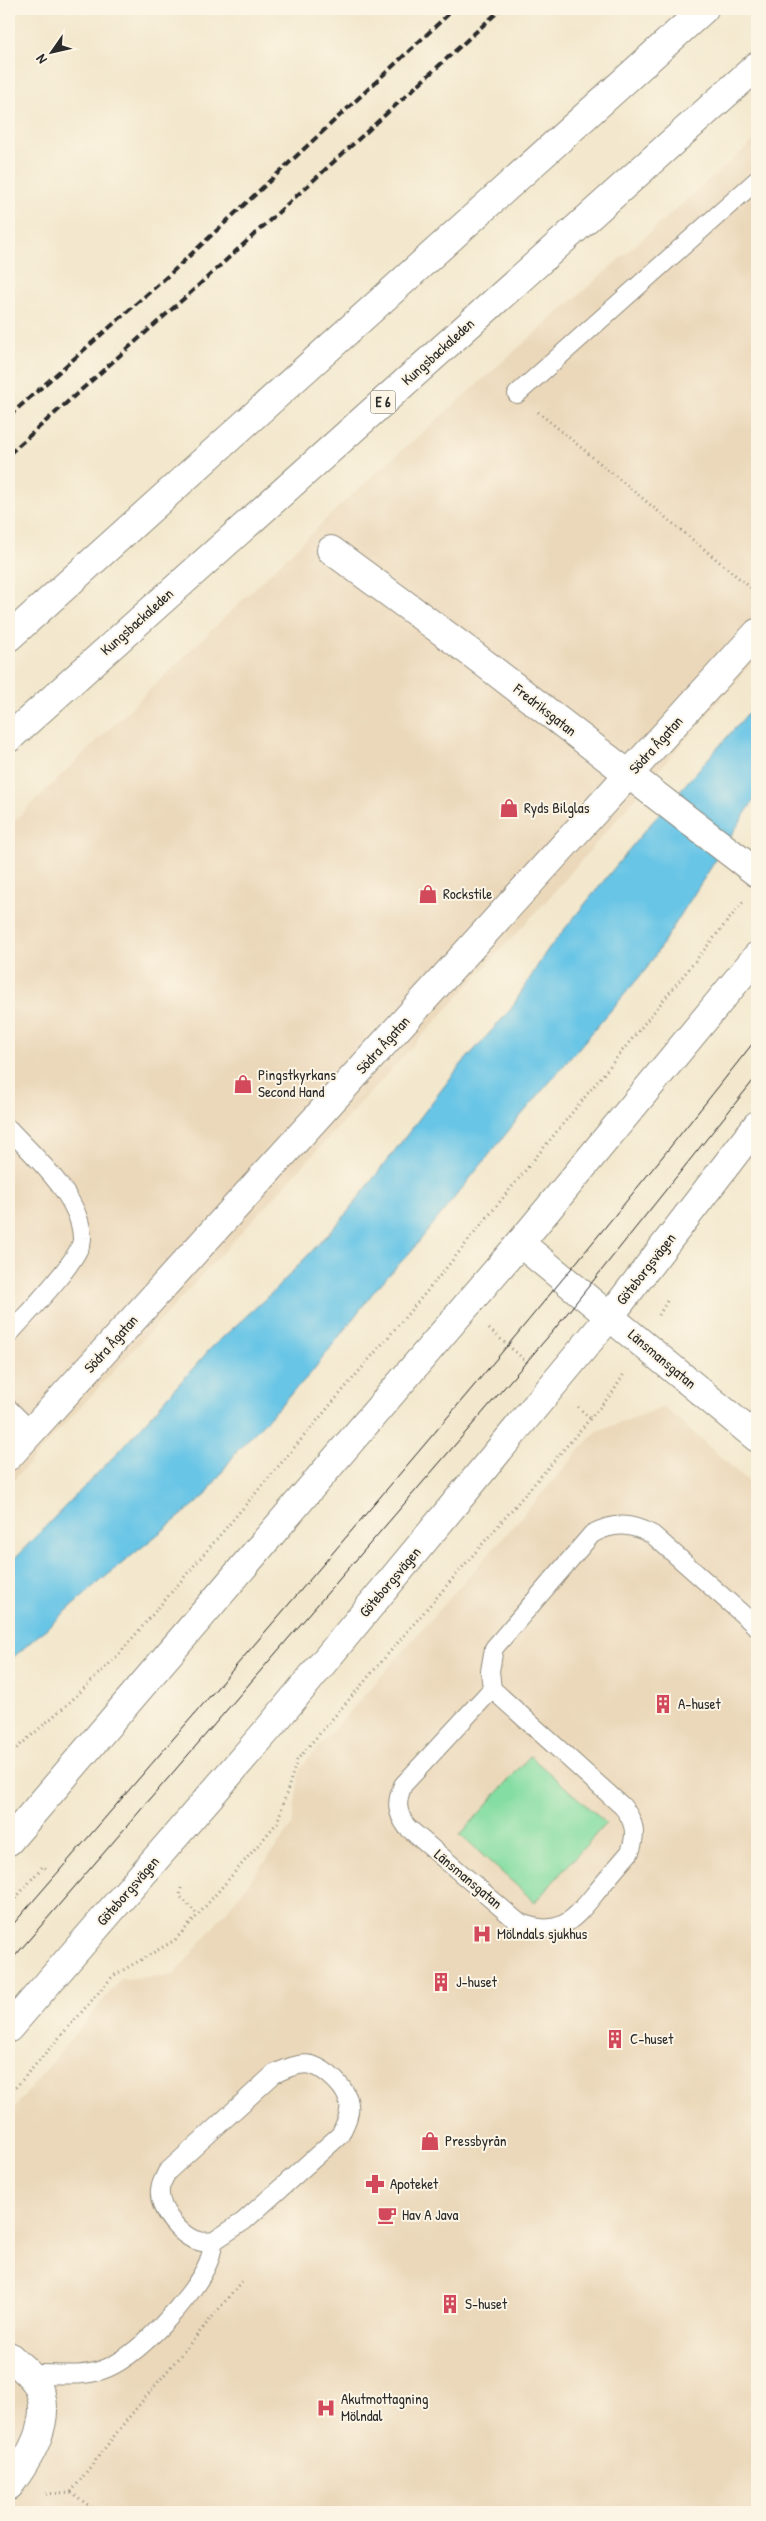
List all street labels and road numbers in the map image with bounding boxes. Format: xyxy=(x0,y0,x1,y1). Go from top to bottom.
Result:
street label: Kungsbackaleden xyxy=(397,313,479,390)
road number: E 6 xyxy=(370,391,396,414)
street label: Kungsbackaleden xyxy=(96,583,178,660)
street label: Fredriksgatan xyxy=(509,678,581,741)
street label: Södra Ågatan xyxy=(624,711,688,778)
street label: Södra Ågatan xyxy=(351,1011,415,1078)
street label: Göteborgsvägen xyxy=(611,1228,681,1309)
street label: Södra Ågatan xyxy=(79,1310,143,1377)
street label: Länsmansgatan xyxy=(624,1324,701,1393)
street label: Göteborgsvägen xyxy=(354,1542,425,1621)
street label: Länsmansgatan xyxy=(430,1844,507,1913)
street label: Göteborgsvägen xyxy=(91,1851,164,1930)

